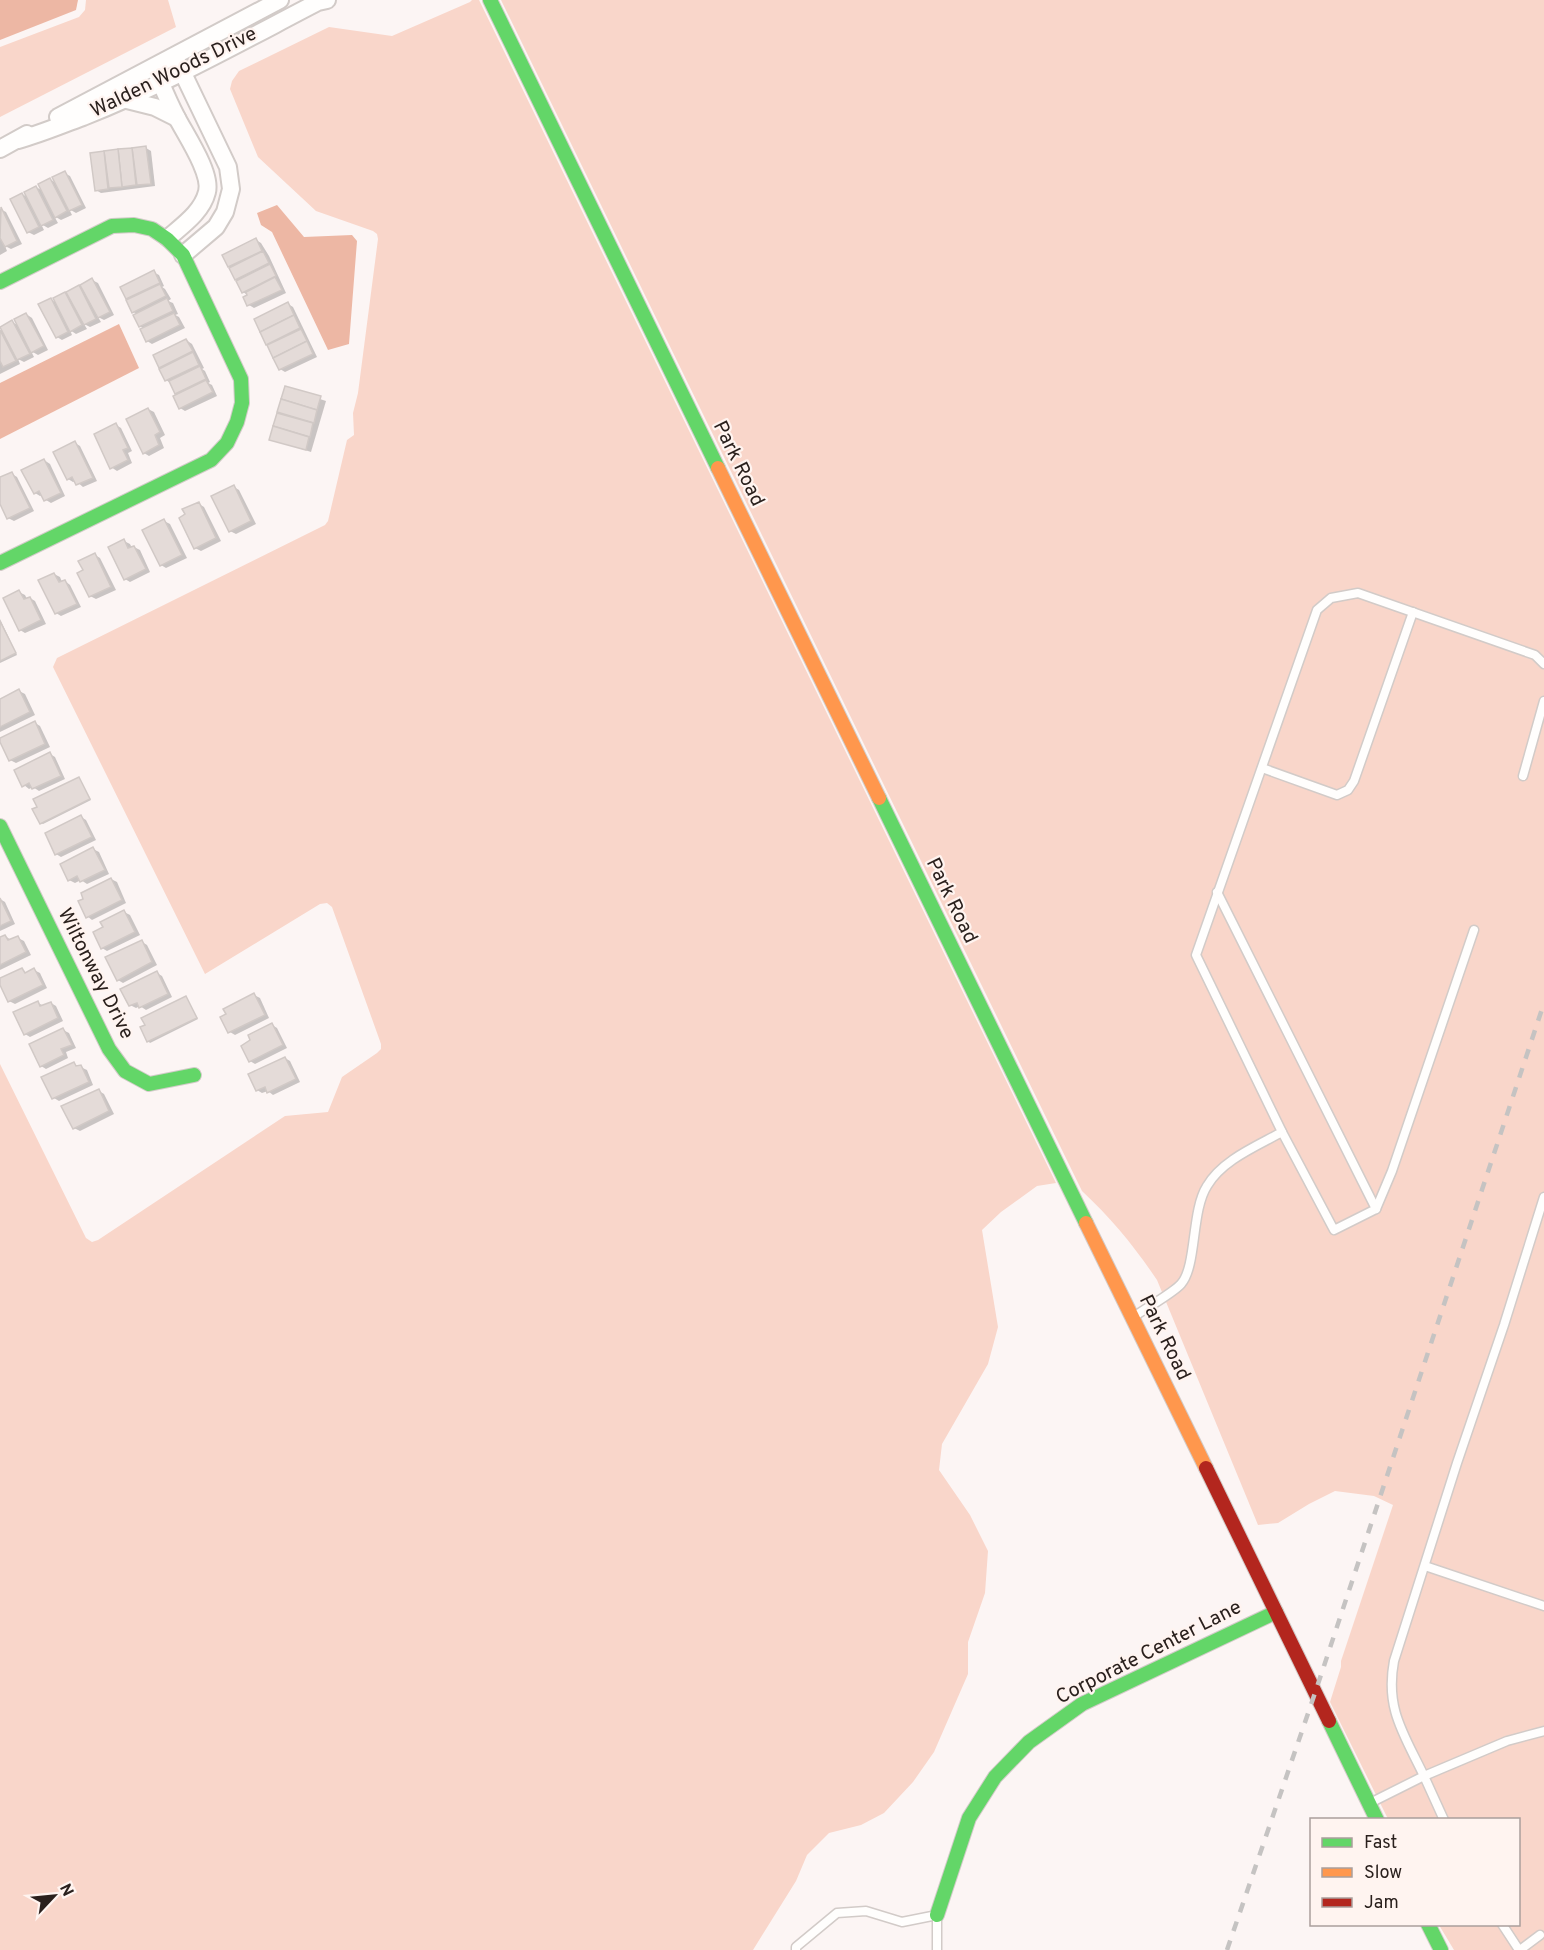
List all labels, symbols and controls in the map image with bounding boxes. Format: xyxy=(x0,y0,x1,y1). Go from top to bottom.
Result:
street label: Walden Woods Drive xyxy=(87,21,261,125)
street label: Park Road xyxy=(706,417,770,511)
street label: Park Road xyxy=(919,854,983,948)
street label: Wiltonway Drive xyxy=(51,904,139,1044)
street label: Park Road xyxy=(1132,1291,1196,1385)
street label: Corporate Center Lane xyxy=(1052,1595,1246,1711)
legend xyxy=(1310,1818,1520,1926)
text: Fast xyxy=(1364,1832,1397,1855)
text: Slow xyxy=(1364,1862,1402,1885)
north arrow xyxy=(24,1866,84,1926)
text: N xyxy=(54,1881,77,1900)
text: Jam xyxy=(1364,1892,1399,1915)

